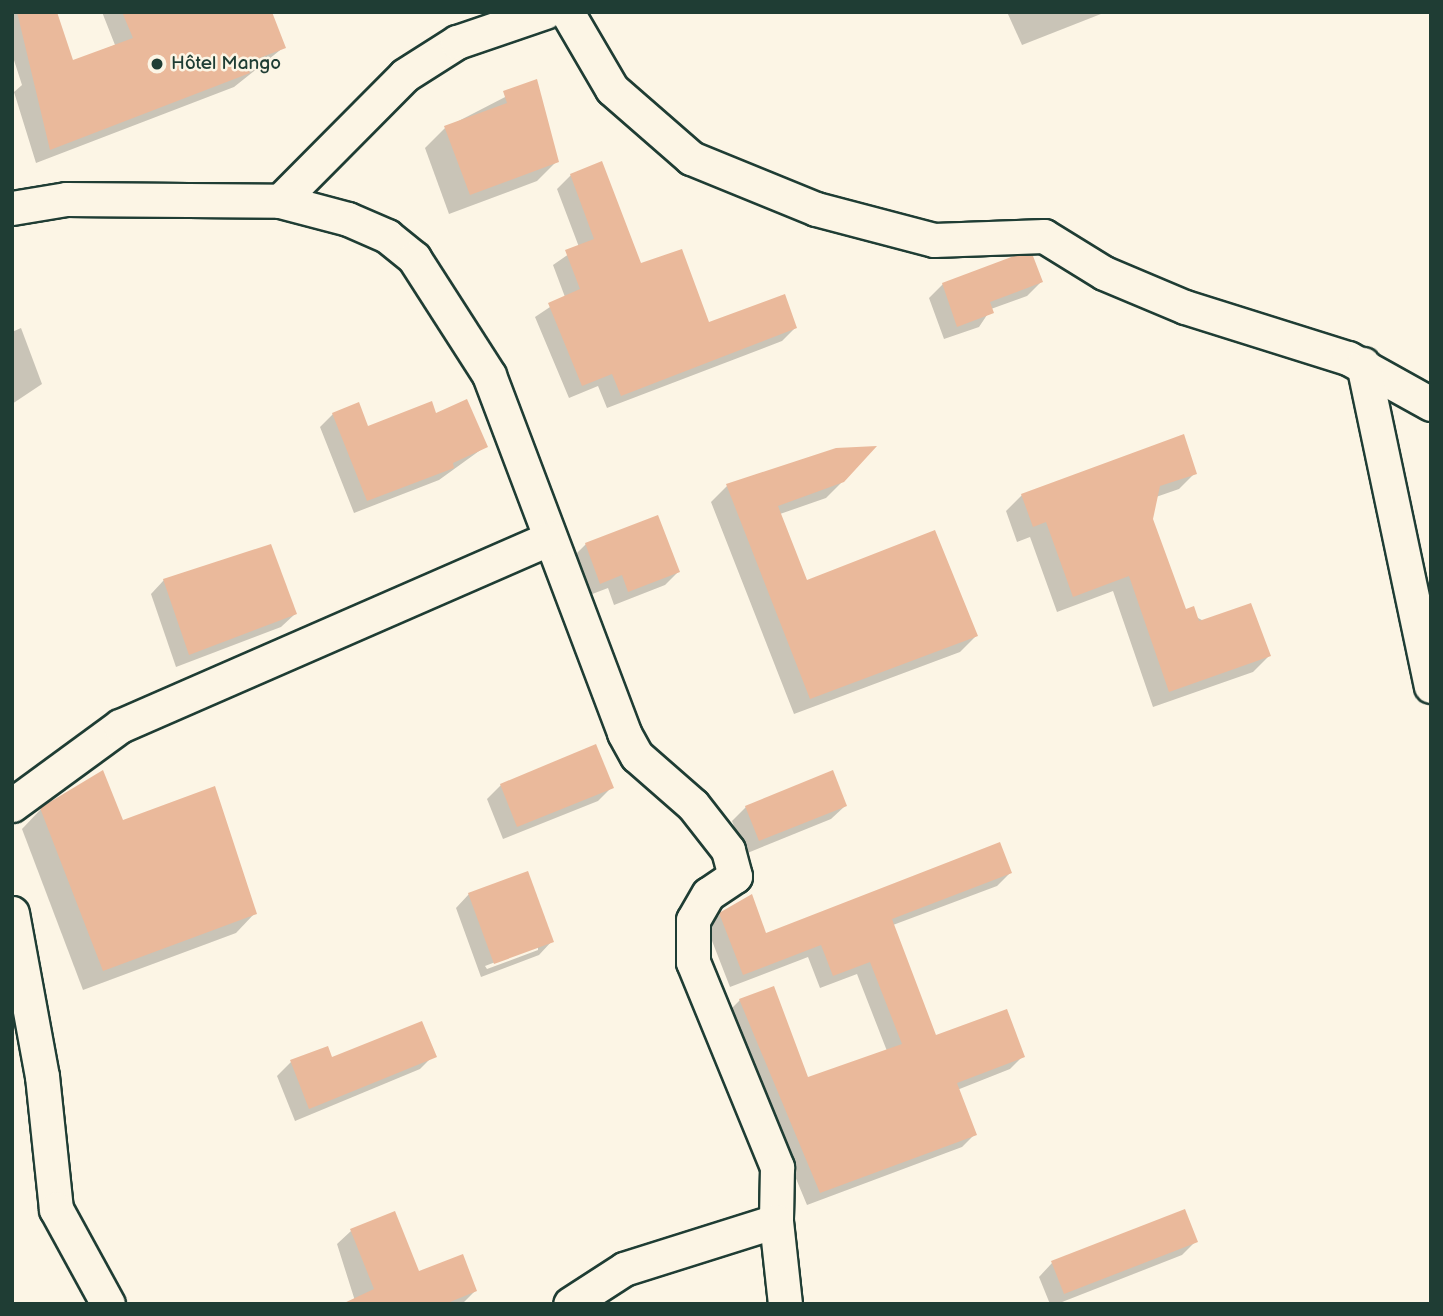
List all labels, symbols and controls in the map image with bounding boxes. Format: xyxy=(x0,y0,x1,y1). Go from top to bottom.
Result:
place label: Hôtel Mango xyxy=(171,53,281,75)
marker: Hôtel Mango xyxy=(149,56,165,72)

